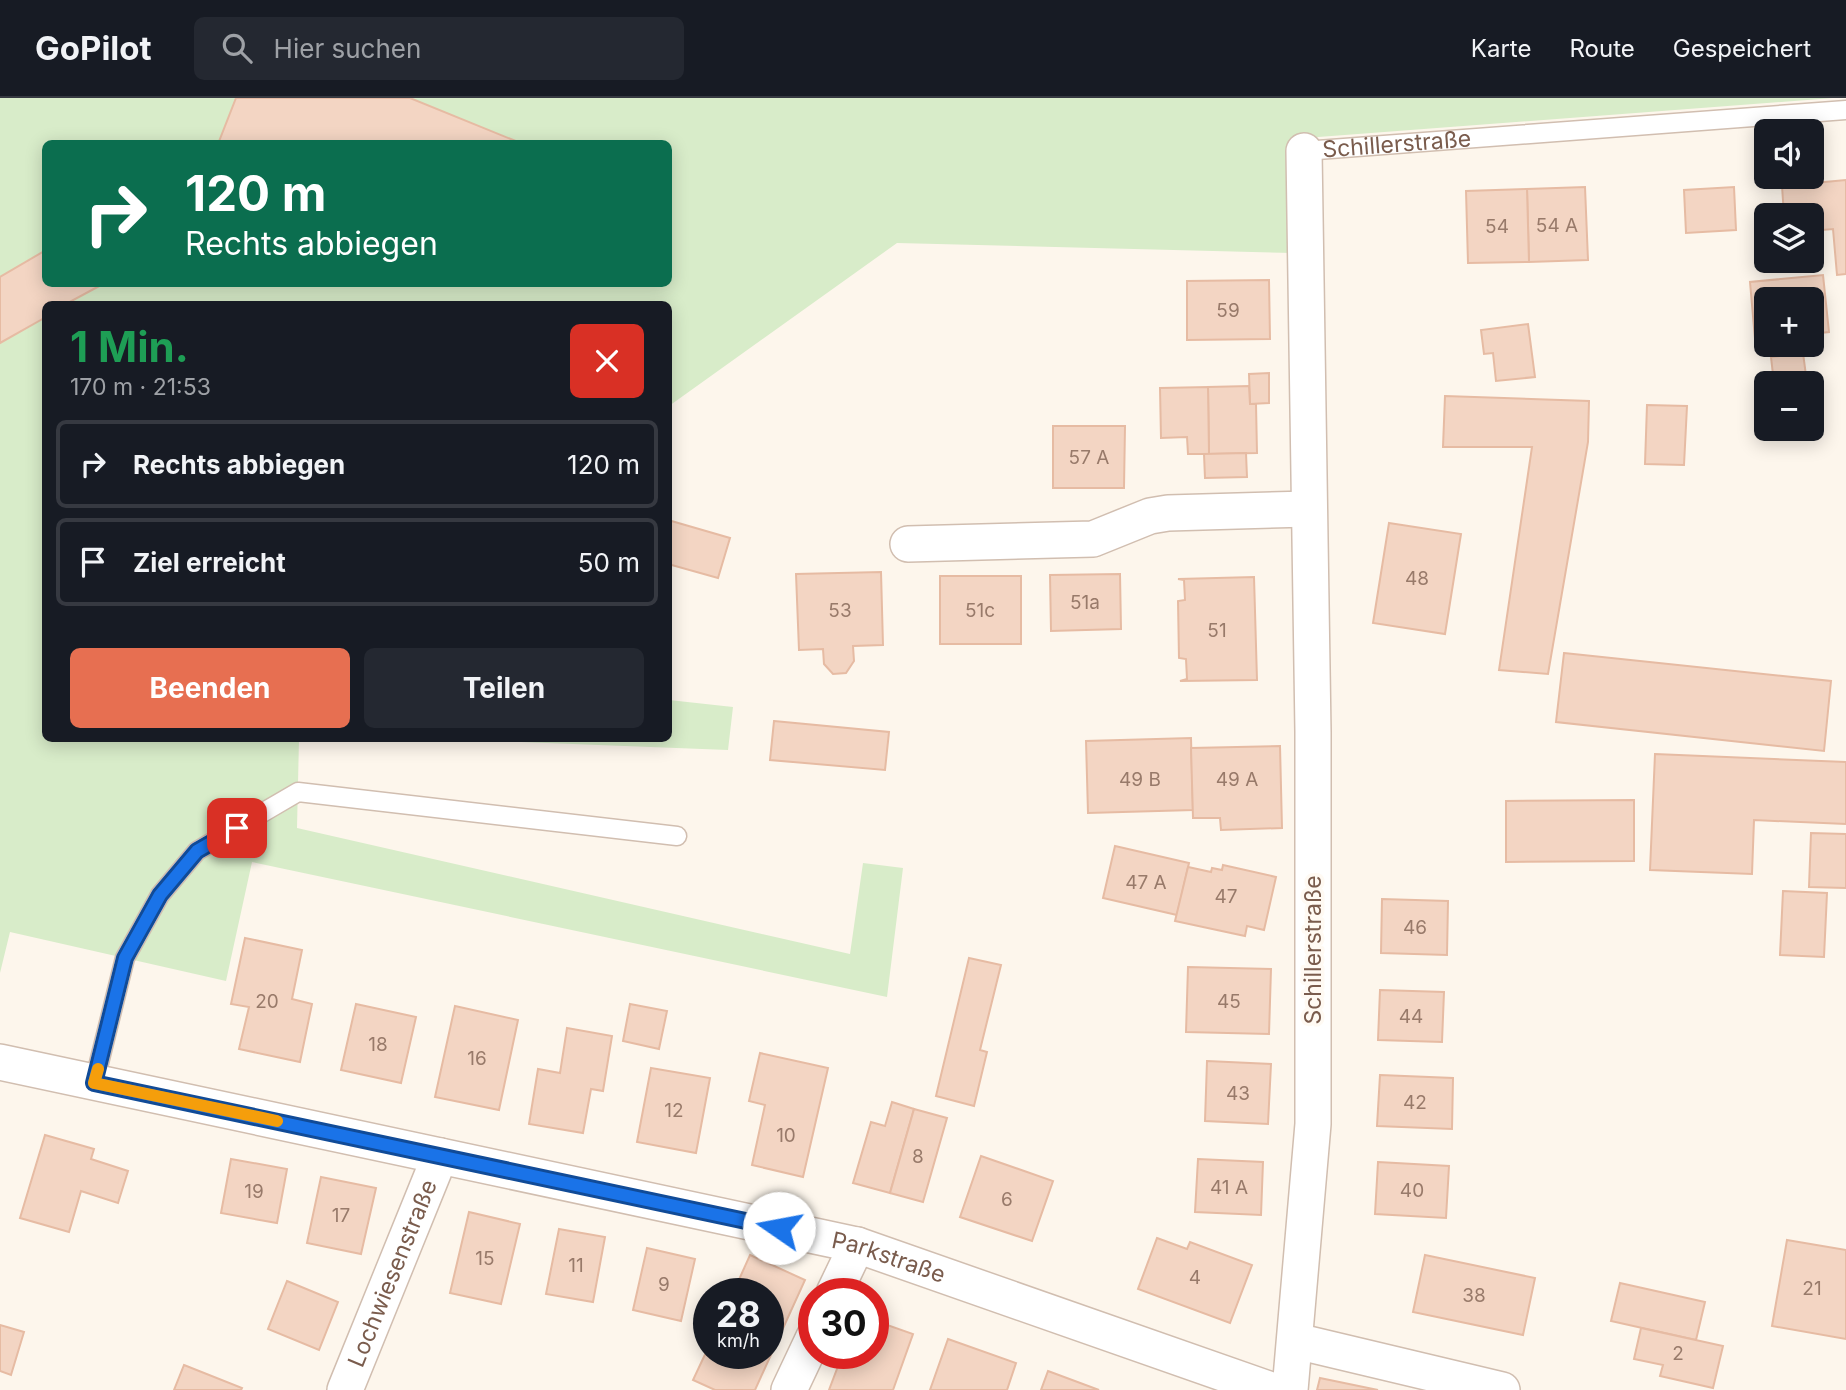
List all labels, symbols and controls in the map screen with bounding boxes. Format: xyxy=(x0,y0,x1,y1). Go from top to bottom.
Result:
search box xyxy=(194,17,684,80)
text: GoPilot xyxy=(35,28,152,68)
icon: search xyxy=(218,29,256,67)
text: Hier suchen xyxy=(274,33,421,64)
text: Karte xyxy=(1471,34,1531,63)
text: Route xyxy=(1569,34,1635,63)
text: Gespeichert xyxy=(1673,34,1811,63)
map controls xyxy=(1754,119,1824,441)
button: sound xyxy=(1754,119,1824,189)
street label: Schillerstraße xyxy=(1321,124,1472,164)
text: 120 m xyxy=(185,164,326,223)
icon: right xyxy=(70,168,161,259)
button: layers xyxy=(1754,203,1824,273)
house number: 54 A xyxy=(1536,214,1578,237)
house number: 54 xyxy=(1485,215,1509,238)
text: Rechts abbiegen xyxy=(185,224,438,263)
button: + xyxy=(1754,287,1824,357)
house number: 59 xyxy=(1216,299,1240,322)
text: 1 Min. xyxy=(70,321,189,372)
button: close xyxy=(570,324,644,398)
button: − xyxy=(1754,371,1824,441)
text: 170 m · 21:53 xyxy=(70,373,211,401)
icon: right xyxy=(74,445,112,483)
house number: 57 A xyxy=(1069,446,1109,469)
text: Rechts abbiegen xyxy=(133,449,345,480)
text: 120 m xyxy=(567,449,640,480)
icon: arrive xyxy=(74,543,112,581)
text: Ziel erreicht xyxy=(133,547,286,578)
text: 50 m xyxy=(578,547,640,578)
house number: 48 xyxy=(1405,567,1429,590)
house number: 51a xyxy=(1070,591,1100,614)
house number: 53 xyxy=(828,599,852,622)
house number: 51c xyxy=(965,599,995,622)
house number: 51 xyxy=(1207,619,1227,642)
button: Beenden xyxy=(70,648,350,728)
button: Teilen xyxy=(364,648,644,728)
house number: 49 B xyxy=(1119,768,1161,791)
house number: 49 A xyxy=(1216,768,1258,791)
pin xyxy=(207,798,267,858)
icon: arrive xyxy=(218,809,256,847)
house number: 47 A xyxy=(1125,871,1167,894)
street label: Schillerstraße xyxy=(1299,875,1327,1025)
house number: 47 xyxy=(1214,885,1238,908)
house number: 46 xyxy=(1403,916,1427,939)
house number: 20 xyxy=(255,990,279,1013)
house number: 45 xyxy=(1217,990,1241,1013)
house number: 44 xyxy=(1399,1005,1423,1028)
house number: 18 xyxy=(368,1033,388,1056)
house number: 16 xyxy=(467,1047,487,1070)
house number: 43 xyxy=(1226,1082,1250,1105)
house number: 42 xyxy=(1403,1091,1427,1114)
house number: 12 xyxy=(664,1099,684,1122)
house number: 10 xyxy=(776,1124,796,1147)
house number: 8 xyxy=(912,1145,924,1168)
street label: Lochwiesenstraße xyxy=(342,1176,443,1371)
house number: 41 A xyxy=(1210,1176,1248,1199)
house number: 40 xyxy=(1400,1179,1424,1202)
house number: 19 xyxy=(244,1180,264,1203)
house number: 6 xyxy=(1001,1188,1013,1211)
position arrow xyxy=(742,1191,816,1265)
house number: 17 xyxy=(332,1204,350,1227)
street label: Parkstraße xyxy=(829,1226,949,1289)
house number: 15 xyxy=(475,1247,495,1270)
house number: 11 xyxy=(568,1254,584,1277)
house number: 4 xyxy=(1189,1266,1201,1289)
house number: 9 xyxy=(658,1273,670,1296)
house number: 21 xyxy=(1802,1277,1822,1300)
speed limit sign: 30 xyxy=(798,1278,889,1369)
house number: 38 xyxy=(1462,1284,1486,1307)
text: 28 xyxy=(716,1293,761,1335)
text: km/h xyxy=(717,1330,760,1351)
house number: 2 xyxy=(1672,1342,1684,1365)

